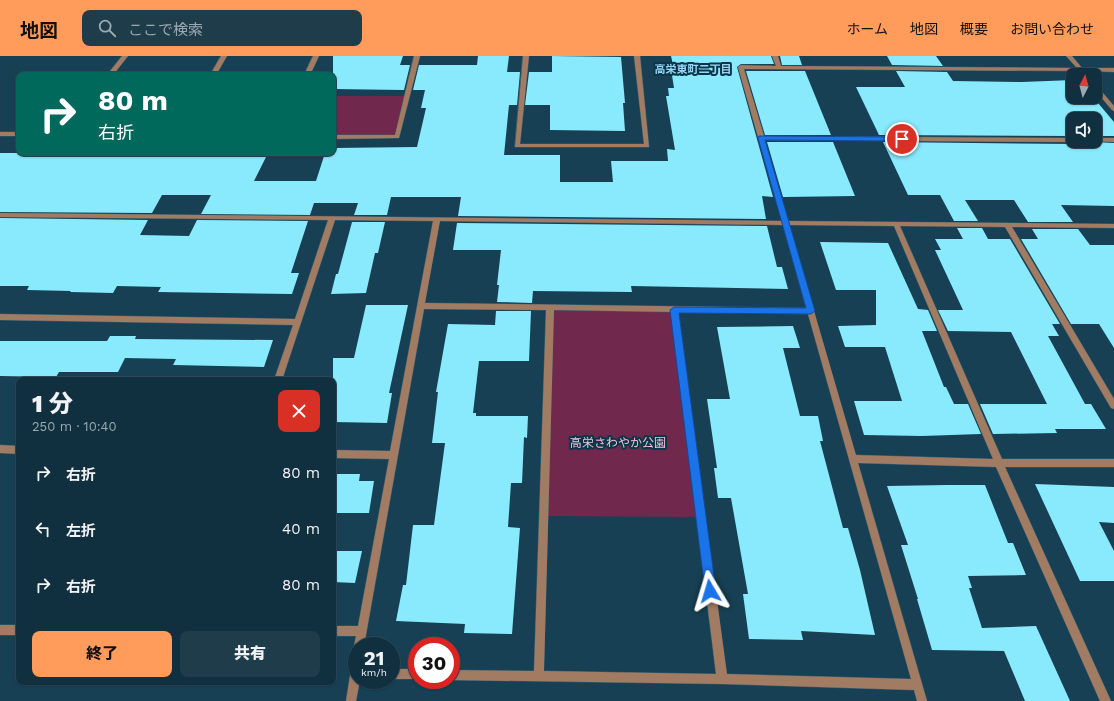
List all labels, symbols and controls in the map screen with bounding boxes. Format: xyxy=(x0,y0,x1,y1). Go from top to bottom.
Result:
search box xyxy=(82,10,362,46)
icon: search xyxy=(96,17,118,39)
text: 地図 xyxy=(20,19,58,42)
text: ここで検索 xyxy=(128,21,203,39)
text: ホーム xyxy=(846,21,888,37)
text: 地図 xyxy=(910,21,938,37)
text: 概要 xyxy=(960,21,988,37)
text: お問い合わせ xyxy=(1010,21,1094,37)
district label: 高栄東町二丁目 xyxy=(655,63,732,76)
north arrow xyxy=(1066,68,1102,104)
map controls xyxy=(1066,68,1102,148)
text: 80 m xyxy=(98,84,168,117)
icon: right xyxy=(32,88,84,140)
button: sound xyxy=(1066,112,1102,148)
text: 右折 xyxy=(98,122,134,143)
pin xyxy=(885,122,919,156)
icon: arrive xyxy=(891,128,913,150)
text: 1 分 xyxy=(32,390,73,418)
button: close xyxy=(278,390,320,432)
text: 250 m · 10:40 xyxy=(32,419,117,434)
park label: 高栄さわやか公園 xyxy=(570,436,666,450)
icon: right xyxy=(32,462,54,484)
text: 80 m xyxy=(282,464,320,482)
text: 右折 xyxy=(66,466,96,484)
icon: left xyxy=(32,518,54,540)
text: 40 m xyxy=(282,520,320,538)
text: 左折 xyxy=(66,522,96,540)
position arrow xyxy=(689,570,731,612)
icon: right xyxy=(32,574,54,596)
text: 80 m xyxy=(282,576,320,594)
text: 右折 xyxy=(66,578,96,596)
button: 終了 xyxy=(32,631,172,677)
button: 共有 xyxy=(180,631,320,677)
speed limit sign: 30 xyxy=(408,637,460,689)
text: 21 xyxy=(364,646,384,670)
text: km/h xyxy=(361,667,387,678)

